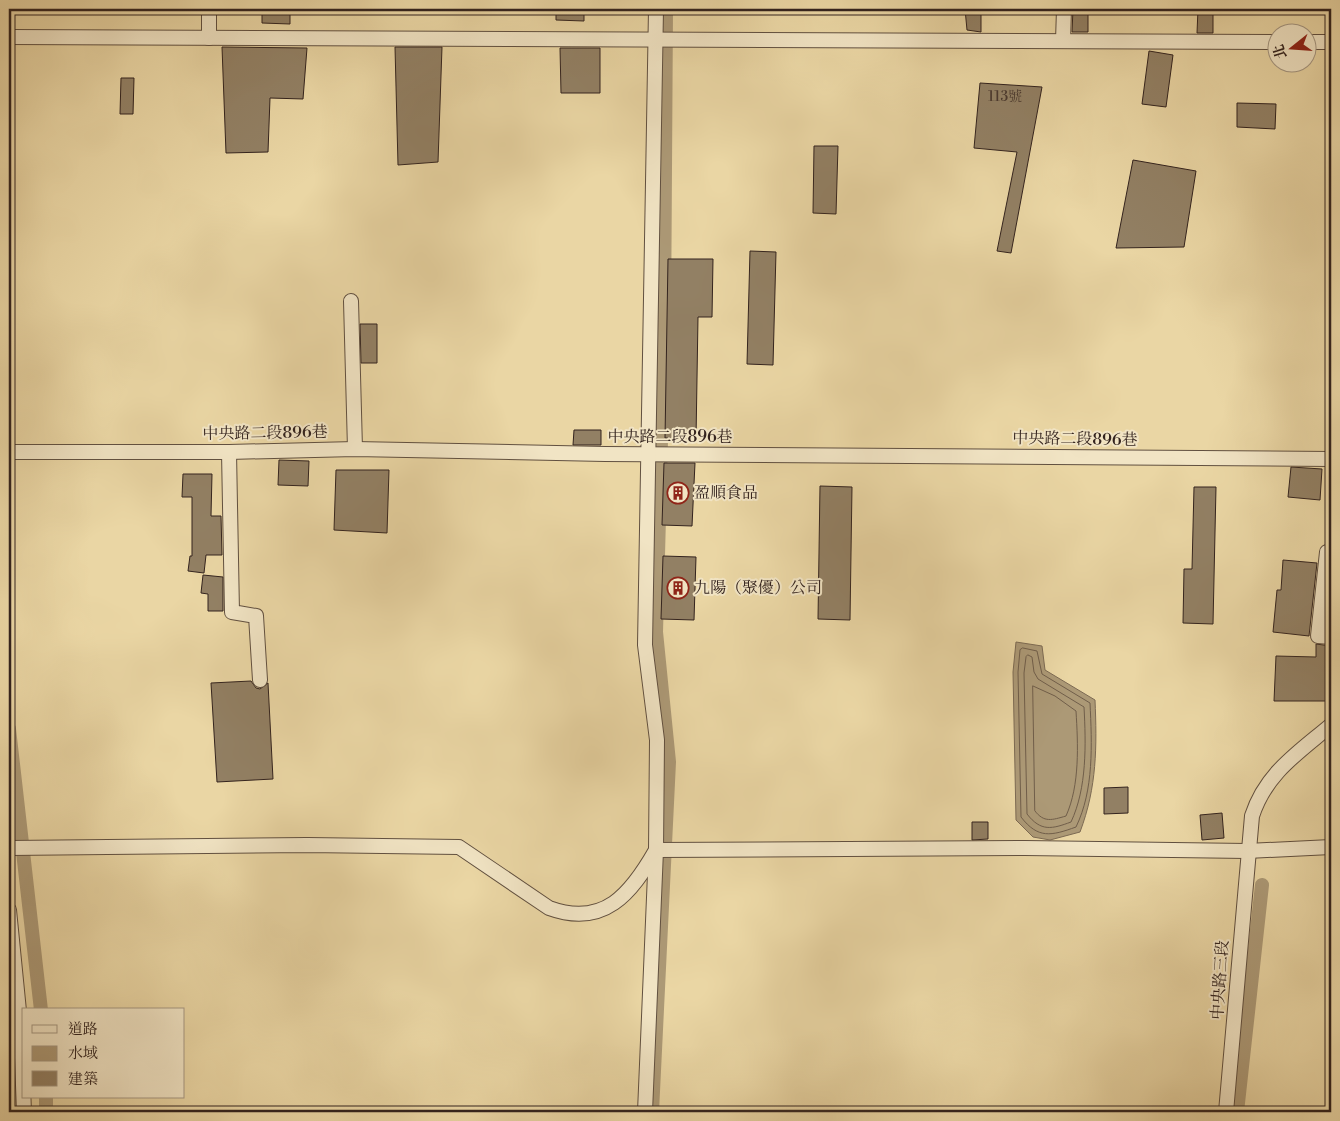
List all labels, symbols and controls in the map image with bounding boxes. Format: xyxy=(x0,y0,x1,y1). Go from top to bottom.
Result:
north arrow xyxy=(1268,22,1318,72)
text: 北 xyxy=(1270,42,1291,61)
house number: 113號 xyxy=(988,88,1022,106)
street label: 中央路二段896巷 xyxy=(202,422,328,444)
street label: 中央路二段896巷 xyxy=(607,427,733,447)
street label: 中央路二段896巷 xyxy=(1012,428,1138,450)
building icon: 盈順食品 xyxy=(666,481,690,505)
place label: 盈順食品 xyxy=(694,483,758,503)
building icon: 九陽（聚優）公司 xyxy=(666,576,690,600)
place label: 九陽（聚優）公司 xyxy=(694,578,822,598)
street label: 中央路三段 xyxy=(1207,939,1233,1021)
legend xyxy=(22,1008,185,1098)
text: 道路 xyxy=(68,1020,98,1039)
text: 水域 xyxy=(68,1044,98,1063)
text: 建築 xyxy=(68,1070,98,1089)

